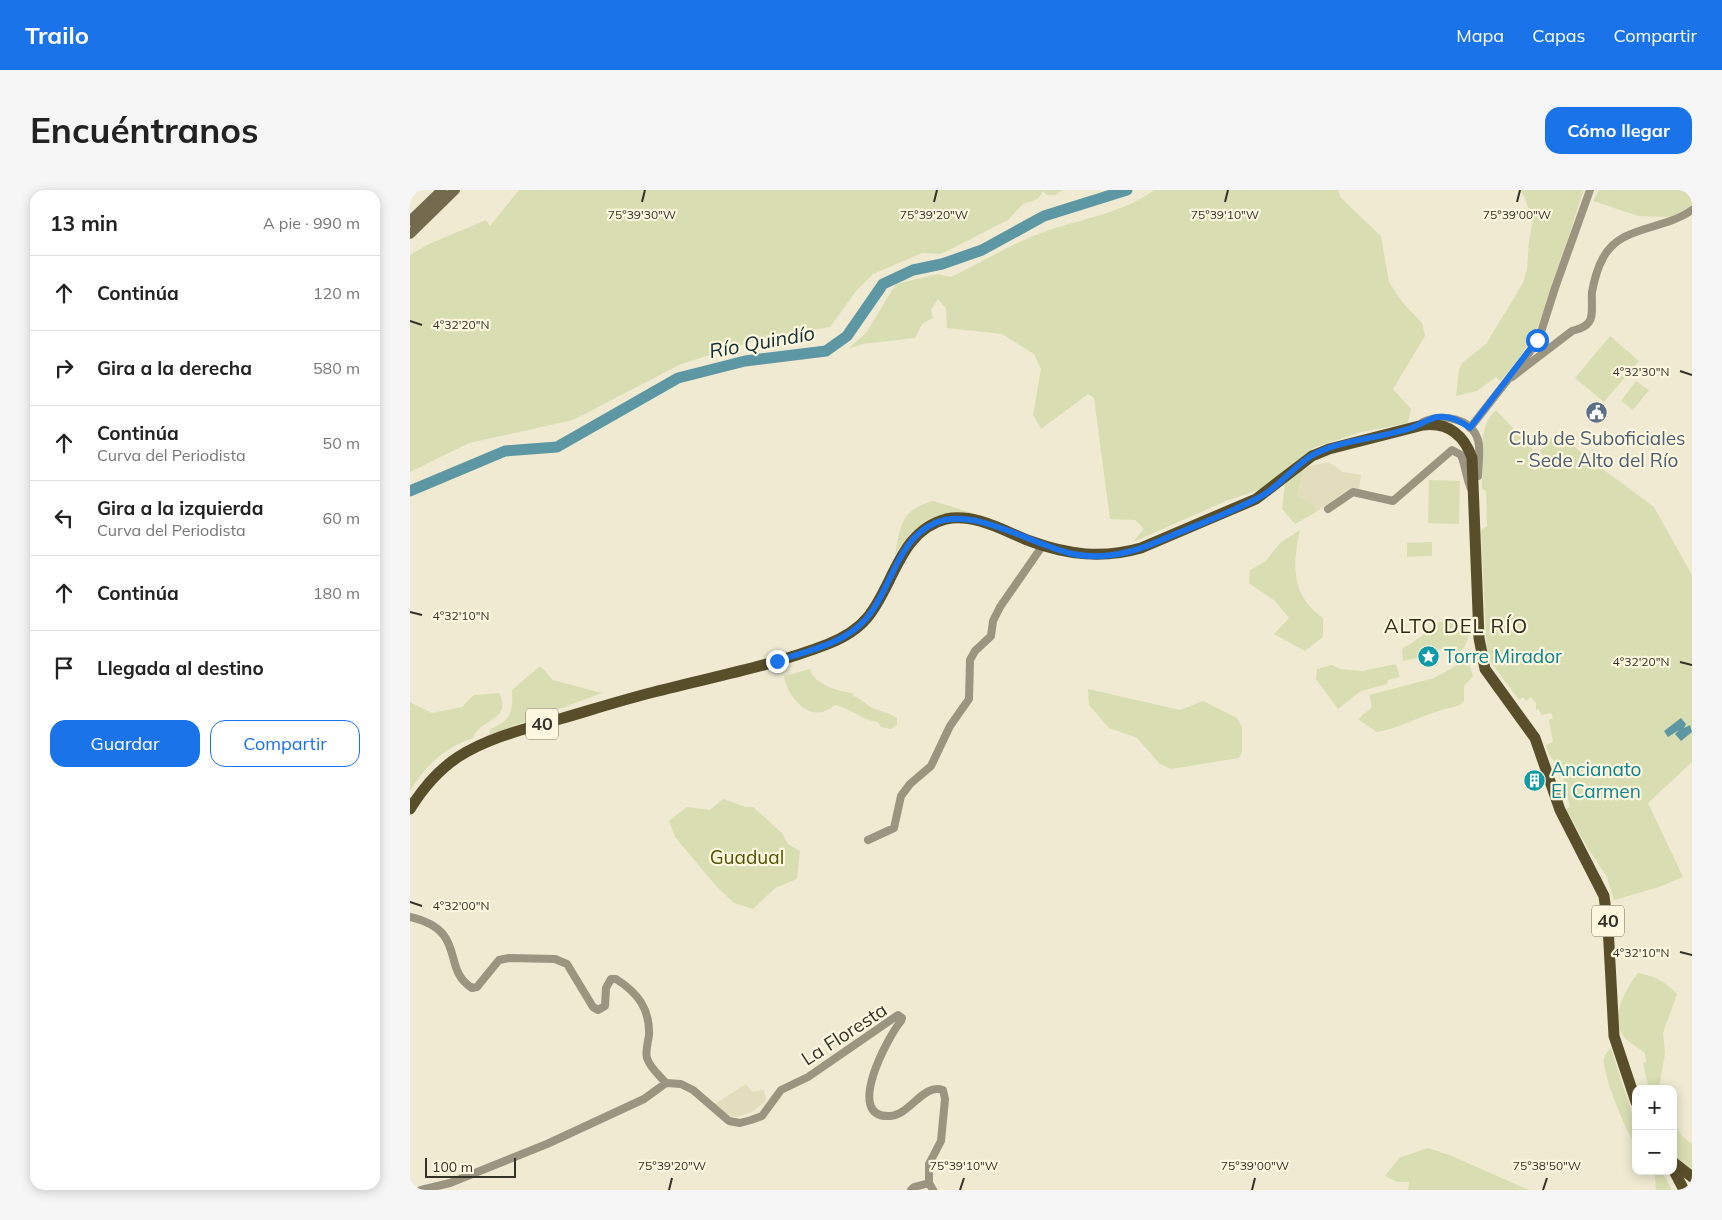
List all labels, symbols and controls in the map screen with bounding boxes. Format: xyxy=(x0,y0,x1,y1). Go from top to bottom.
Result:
text: Trailo xyxy=(25,20,89,50)
text: Mapa xyxy=(1456,24,1504,47)
text: Capas xyxy=(1532,24,1586,47)
text: Compartir xyxy=(1614,24,1697,47)
button: Cómo llegar xyxy=(1545,107,1692,154)
text: Encuéntranos xyxy=(30,108,259,152)
text: 75°39'30"W xyxy=(608,207,676,222)
text: 75°39'20"W xyxy=(900,207,968,222)
text: 75°39'10"W xyxy=(1191,207,1259,222)
text: 75°39'00"W xyxy=(1483,207,1551,222)
text: 13 min xyxy=(50,210,118,236)
text: A pie · 990 m xyxy=(263,213,360,233)
icon: ahead xyxy=(50,279,78,307)
text: Continúa xyxy=(97,281,179,305)
text: 120 m xyxy=(313,283,360,303)
text: 4°32'20"N xyxy=(433,317,489,332)
water label: Río Quindío xyxy=(707,320,817,363)
route start xyxy=(1526,329,1549,352)
icon: right xyxy=(50,354,78,382)
text: Gira a la derecha xyxy=(97,356,252,380)
text: 580 m xyxy=(313,358,360,378)
text: 4°32'30"N xyxy=(1613,364,1669,379)
public building icon: Club de Suboficiales - Sede Alto del Río xyxy=(1585,400,1609,424)
text: Continúa xyxy=(97,421,179,445)
place label: Club de Suboficiales - Sede Alto del Río xyxy=(1508,426,1686,472)
icon: ahead xyxy=(50,429,78,457)
text: 50 m xyxy=(323,433,360,453)
text: Curva del Periodista xyxy=(97,445,246,465)
text: Gira a la izquierda xyxy=(97,496,263,520)
icon: left xyxy=(50,504,78,532)
text: 60 m xyxy=(323,508,360,528)
text: Curva del Periodista xyxy=(97,520,246,540)
icon: ahead xyxy=(50,579,78,607)
text: Continúa xyxy=(97,581,179,605)
text: 180 m xyxy=(313,583,360,603)
text: 4°32'10"N xyxy=(433,608,489,623)
district label: ALTO DEL RÍO xyxy=(1384,613,1528,638)
place icon: Torre Mirador xyxy=(1416,644,1440,668)
place label: Torre Mirador xyxy=(1444,644,1562,668)
route end xyxy=(766,650,789,673)
icon: arrive xyxy=(50,654,78,682)
text: 4°32'20"N xyxy=(1613,654,1669,669)
text: Llegada al destino xyxy=(97,656,264,680)
road number: 40 xyxy=(526,708,558,740)
button: Guardar xyxy=(50,720,200,767)
button: Compartir xyxy=(210,720,360,767)
place label: Ancianato El Carmen xyxy=(1551,757,1641,803)
building icon: Ancianato El Carmen xyxy=(1523,768,1547,792)
park label: Guadual xyxy=(710,845,784,869)
text: 4°32'00"N xyxy=(433,898,489,913)
road number: 40 xyxy=(1592,906,1624,936)
text: 4°32'10"N xyxy=(1613,945,1669,960)
street label: La Floresta xyxy=(797,997,891,1071)
map controls xyxy=(1632,1085,1677,1175)
button: + xyxy=(1632,1085,1677,1130)
button: − xyxy=(1632,1130,1677,1175)
scale bar xyxy=(425,1155,516,1178)
text: 100 m xyxy=(432,1158,473,1176)
text: 75°39'20"W xyxy=(638,1158,706,1173)
text: 75°39'10"W xyxy=(930,1158,998,1173)
text: 75°39'00"W xyxy=(1221,1158,1289,1173)
text: 75°38'50"W xyxy=(1513,1158,1581,1173)

